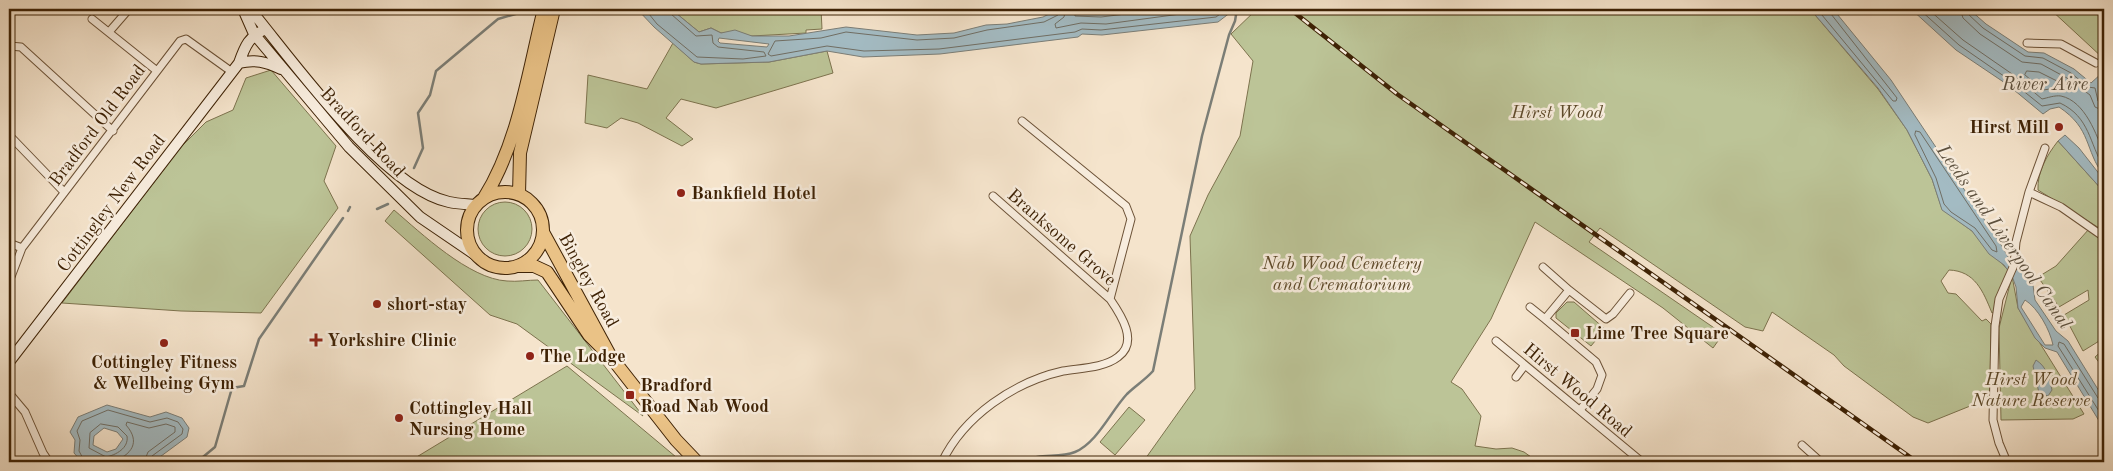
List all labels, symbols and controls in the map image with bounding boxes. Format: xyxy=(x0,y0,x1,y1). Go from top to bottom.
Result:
street label: Bradford Old Road xyxy=(46,62,149,190)
water label: River Aire xyxy=(2001,76,2088,95)
street label: Bradford Road xyxy=(317,85,408,181)
park label: Hirst Wood xyxy=(1510,104,1604,122)
place label: Hirst Mill xyxy=(1969,119,2049,137)
marker: Hirst Mill xyxy=(2053,121,2065,133)
street label: Cottingley New Road xyxy=(54,132,169,276)
water label: Leeds and Liverpool Canal xyxy=(1931,141,2074,334)
place label: Bankfield Hotel xyxy=(691,185,817,203)
street label: Branksome Grove xyxy=(1004,186,1119,290)
marker: Bankfield Hotel xyxy=(675,187,687,199)
street label: Bingley Road xyxy=(555,230,621,331)
park label: Nab Wood Cemetery and Crematorium xyxy=(1261,255,1423,294)
place label: short-stay xyxy=(387,296,467,314)
marker: short-stay xyxy=(371,298,383,310)
place label: Lime Tree Square xyxy=(1585,325,1729,343)
marker: Lime Tree Square xyxy=(1569,327,1581,339)
place label: Yorkshire Clinic xyxy=(327,332,457,350)
marker: Yorkshire Clinic xyxy=(309,333,323,347)
marker: Cottingley Fitness & Wellbeing Gym xyxy=(158,337,170,349)
street label: Hirst Wood Road xyxy=(1520,340,1635,441)
place label: The Lodge xyxy=(540,348,626,366)
marker: The Lodge xyxy=(524,350,536,362)
place label: Cottingley Fitness & Wellbeing Gym xyxy=(91,354,237,393)
park label: Hirst Wood Nature Reserve xyxy=(1971,371,2090,410)
place label: Bradford Road Nab Wood xyxy=(640,377,769,416)
marker: Bradford Road Nab Wood xyxy=(624,389,636,401)
place label: Cottingley Hall Nursing Home xyxy=(409,400,532,439)
marker: Cottingley Hall Nursing Home xyxy=(393,412,405,424)

